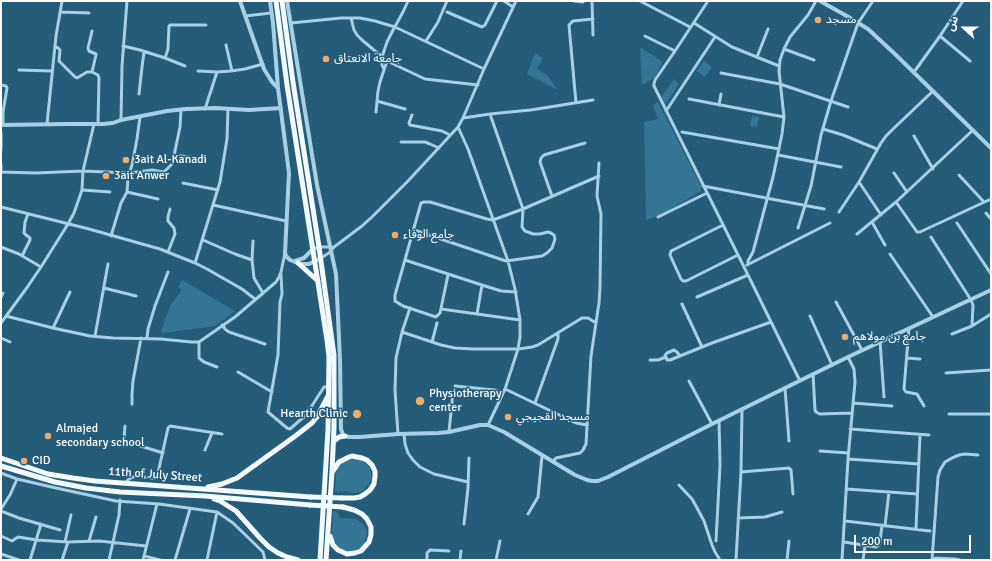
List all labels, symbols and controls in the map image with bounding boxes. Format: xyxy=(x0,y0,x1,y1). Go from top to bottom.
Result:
north arrow xyxy=(944,8,984,48)
place label: مسجد xyxy=(826,13,857,27)
text: ش xyxy=(944,14,961,33)
marker: مسجد xyxy=(813,15,823,25)
place label: جامعة الانعتاق xyxy=(334,52,402,66)
marker: جامعة الانعتاق xyxy=(321,54,331,64)
place label: 3ait Al-Kanadi xyxy=(134,153,207,167)
marker: 3ait Al-Kanadi xyxy=(121,155,131,165)
place label: 3ait Anwer xyxy=(114,169,169,183)
marker: 3ait Anwer xyxy=(101,171,111,181)
place label: جامع الوفاء xyxy=(403,228,454,242)
marker: جامع الوفاء xyxy=(390,230,400,240)
place label: جامع بن مولاهم xyxy=(853,330,926,344)
marker: جامع بن مولاهم xyxy=(840,332,850,342)
place label: Physiotherapy center xyxy=(429,387,502,415)
marker: Physiotherapy center xyxy=(414,395,426,407)
place label: Hearth Clinic xyxy=(280,407,348,421)
marker: Hearth Clinic xyxy=(351,408,363,420)
place label: مسجد القجيجي xyxy=(516,410,590,424)
marker: مسجد القجيجي xyxy=(503,412,513,422)
place label: Almajed secondary school xyxy=(56,422,144,450)
marker: Almajed secondary school xyxy=(43,431,53,441)
place label: CID xyxy=(32,454,51,468)
marker: CID xyxy=(19,456,29,466)
street label: 11th of July Street xyxy=(108,465,202,485)
scale bar xyxy=(856,527,973,553)
text: 200 m xyxy=(861,534,893,549)

